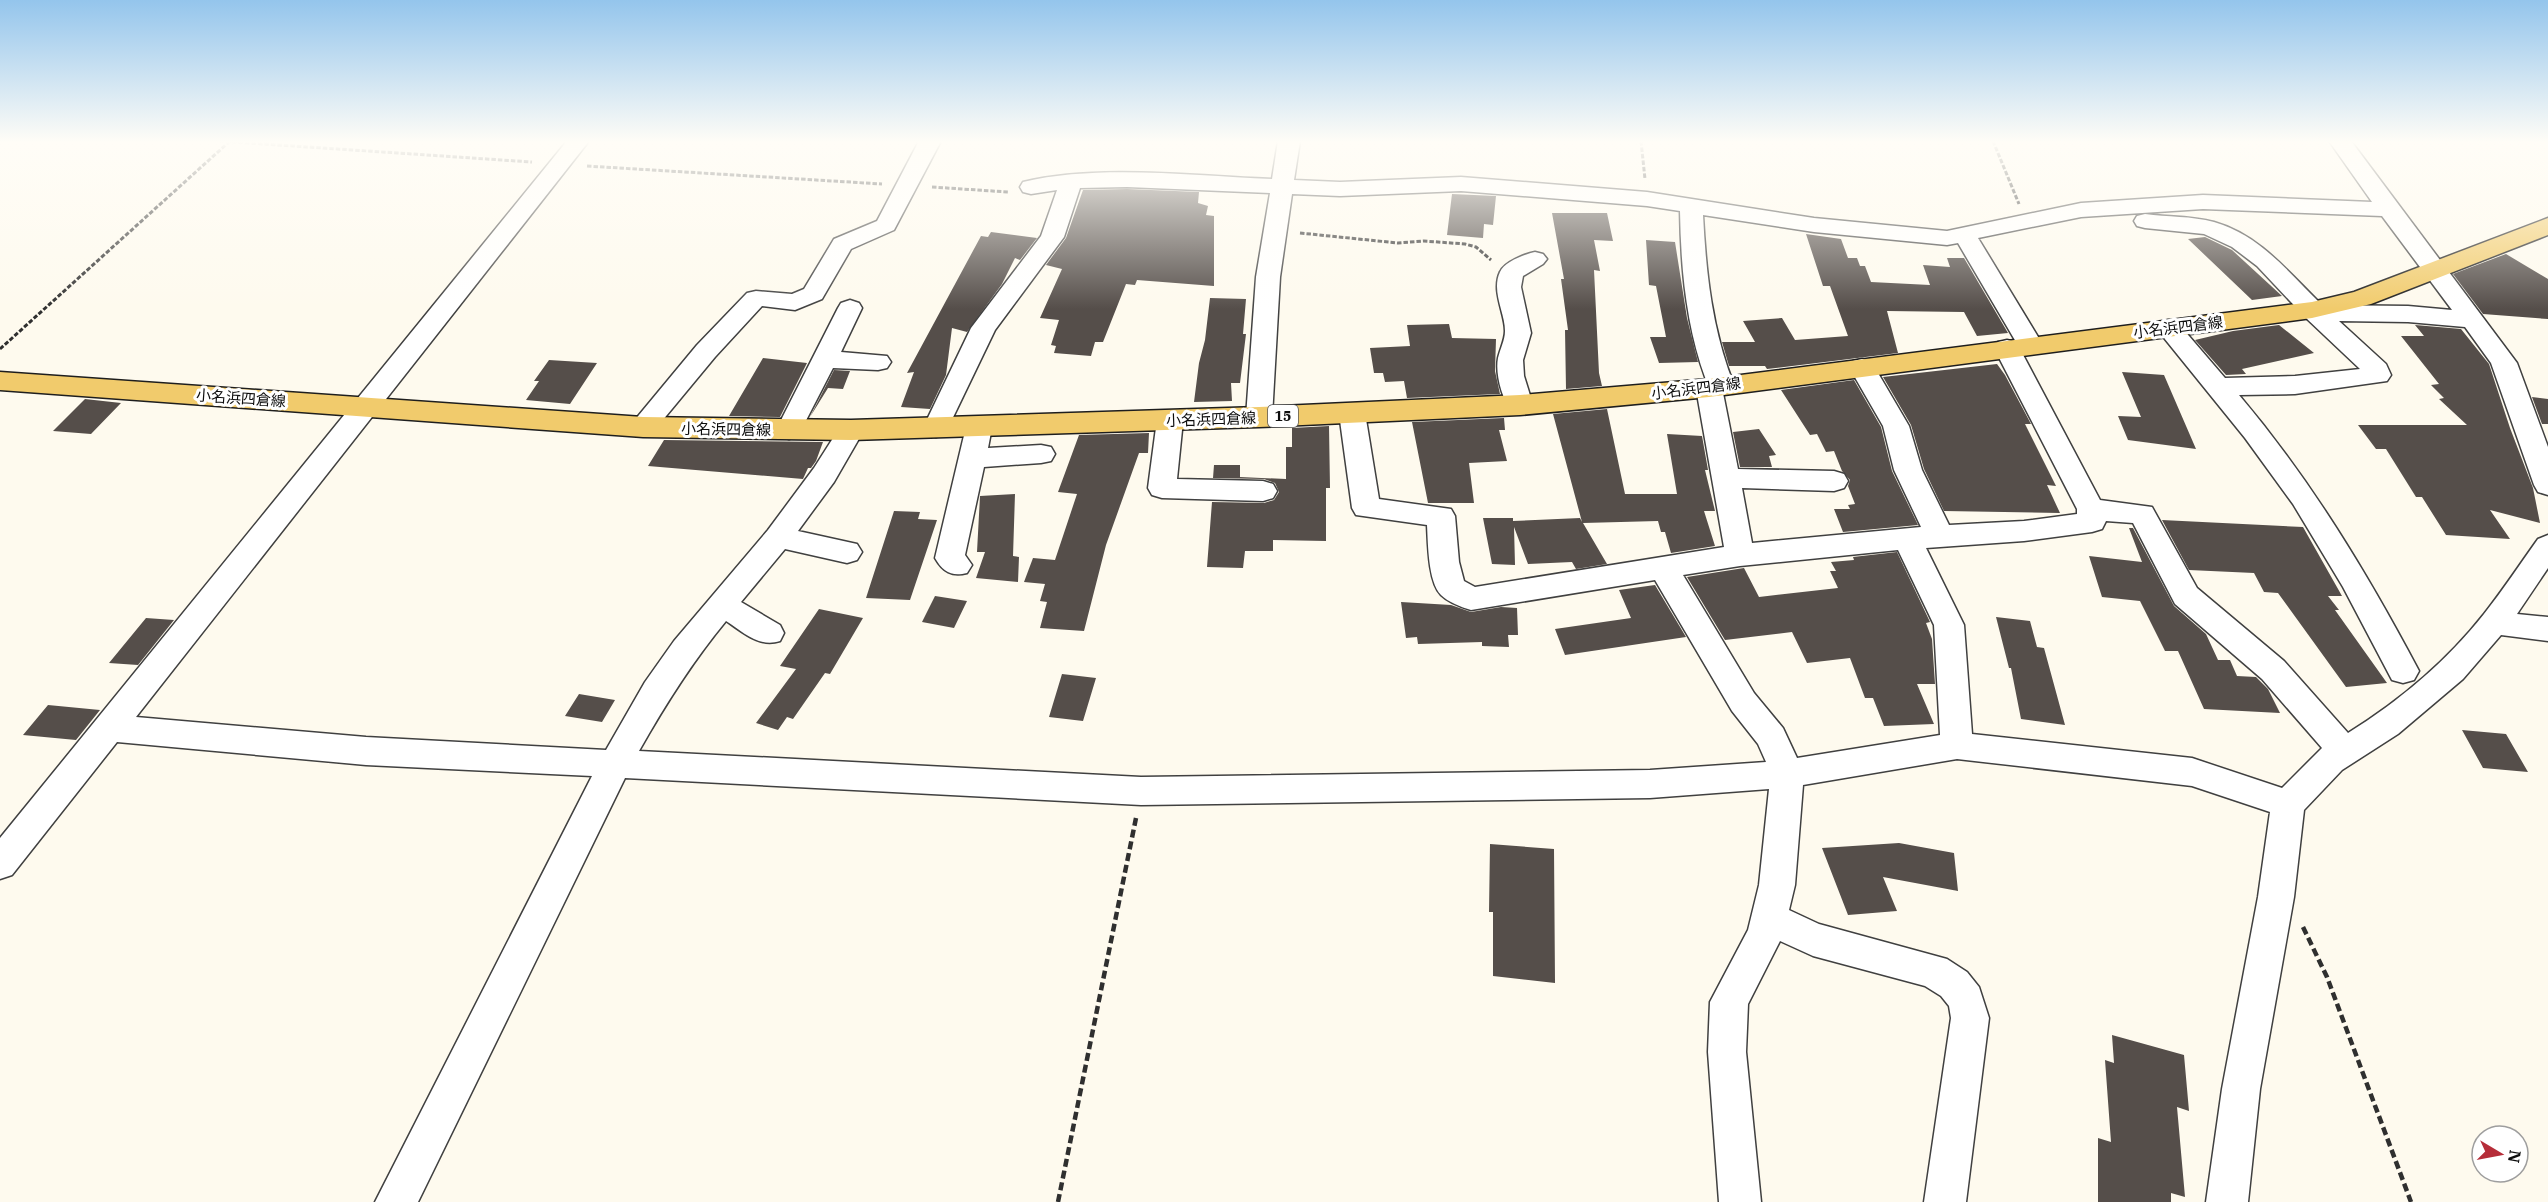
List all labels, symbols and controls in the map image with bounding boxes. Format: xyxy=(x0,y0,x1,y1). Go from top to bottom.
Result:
street label: 小名浜四倉線 xyxy=(2132,312,2224,342)
street label: 小名浜四倉線 xyxy=(1650,373,1742,403)
street label: 小名浜四倉線 xyxy=(195,385,287,411)
road number: 15 xyxy=(1268,405,1298,427)
street label: 小名浜四倉線 xyxy=(1166,408,1256,430)
street label: 小名浜四倉線 xyxy=(681,419,771,439)
north arrow xyxy=(2470,1124,2530,1184)
text: N xyxy=(2504,1149,2526,1165)

